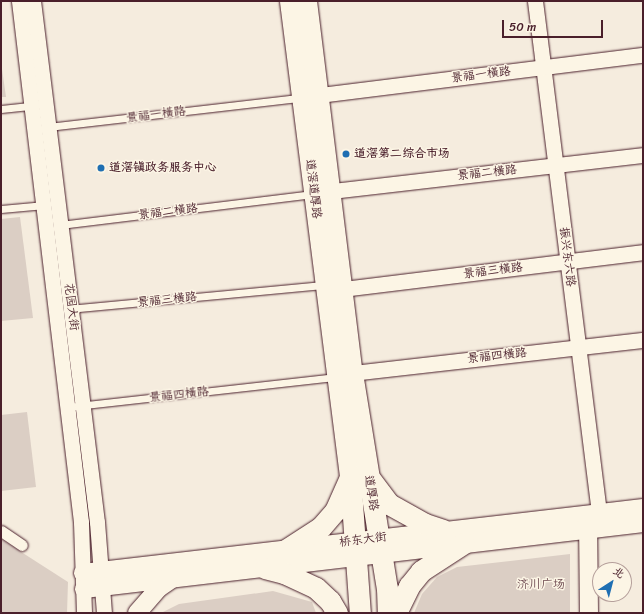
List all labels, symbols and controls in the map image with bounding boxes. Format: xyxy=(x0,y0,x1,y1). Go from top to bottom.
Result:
scale bar xyxy=(504,12,605,38)
text: 50 m xyxy=(509,16,536,38)
street label: 景福一横路 xyxy=(450,64,512,86)
street label: 景福一横路 xyxy=(125,104,187,126)
place label: 道滘第二综合市场 xyxy=(354,147,450,161)
marker: 道滘第二综合市场 xyxy=(341,149,351,159)
street label: 道滘道厚路 xyxy=(302,158,324,220)
place label: 道滘镇政务服务中心 xyxy=(109,161,217,175)
marker: 道滘镇政务服务中心 xyxy=(96,163,106,173)
street label: 景福二横路 xyxy=(456,163,518,183)
street label: 景福二横路 xyxy=(137,201,199,223)
street label: 振兴东六路 xyxy=(556,226,578,288)
street label: 景福三横路 xyxy=(462,260,524,282)
street label: 花园大街 xyxy=(61,282,81,332)
street label: 景福三横路 xyxy=(136,290,198,310)
street label: 景福四横路 xyxy=(466,346,528,366)
street label: 景福四横路 xyxy=(148,385,210,405)
street label: 道厚路 xyxy=(361,474,381,512)
street label: 桥东大街 xyxy=(338,530,388,550)
north arrow xyxy=(592,562,632,602)
text: 北 xyxy=(609,562,629,584)
park label: 济川广场 xyxy=(517,578,565,592)

